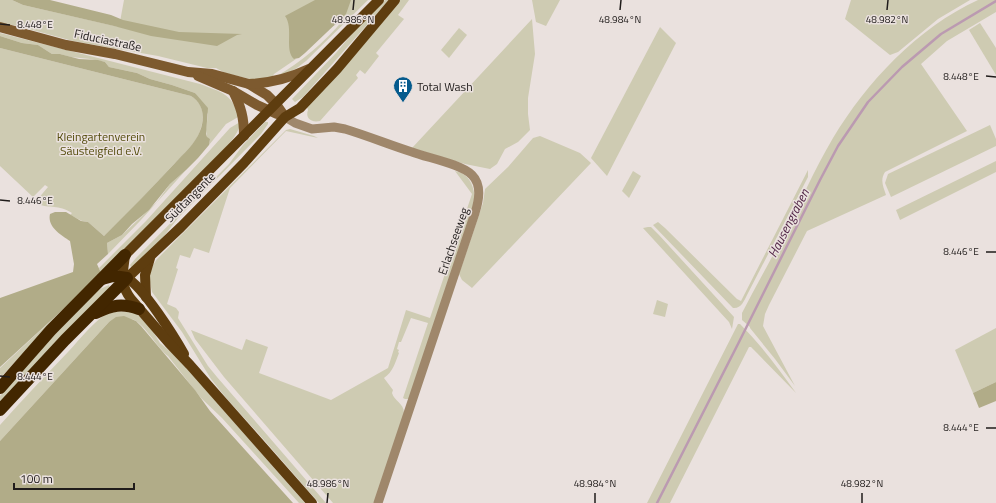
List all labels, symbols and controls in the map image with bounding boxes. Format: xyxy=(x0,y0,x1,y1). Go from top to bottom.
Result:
text: 48.986°N xyxy=(332,12,374,27)
text: 48.984°N xyxy=(599,12,641,27)
text: 48.982°N xyxy=(866,12,908,27)
text: 8.448°E xyxy=(17,17,53,32)
street label: Fiduciastraße xyxy=(73,24,143,56)
text: 8.448°E xyxy=(943,69,979,84)
building icon: Total Wash xyxy=(392,75,414,103)
place label: Total Wash xyxy=(417,77,473,96)
park label: Kleingartenverein Säusteigfeld e.V. xyxy=(57,127,145,160)
street label: Südtangente xyxy=(160,167,220,227)
water label: Hausengraben xyxy=(762,185,814,261)
text: 8.446°E xyxy=(17,193,53,208)
street label: Erlachseeweg xyxy=(433,205,473,277)
text: 8.446°E xyxy=(943,244,979,259)
text: 8.444°E xyxy=(17,369,53,384)
text: 8.444°E xyxy=(943,420,979,435)
scale bar xyxy=(14,465,134,491)
text: 100 m xyxy=(20,469,53,488)
text: 48.986°N xyxy=(307,476,349,491)
text: 48.984°N xyxy=(574,476,616,491)
text: 48.982°N xyxy=(841,476,883,491)

